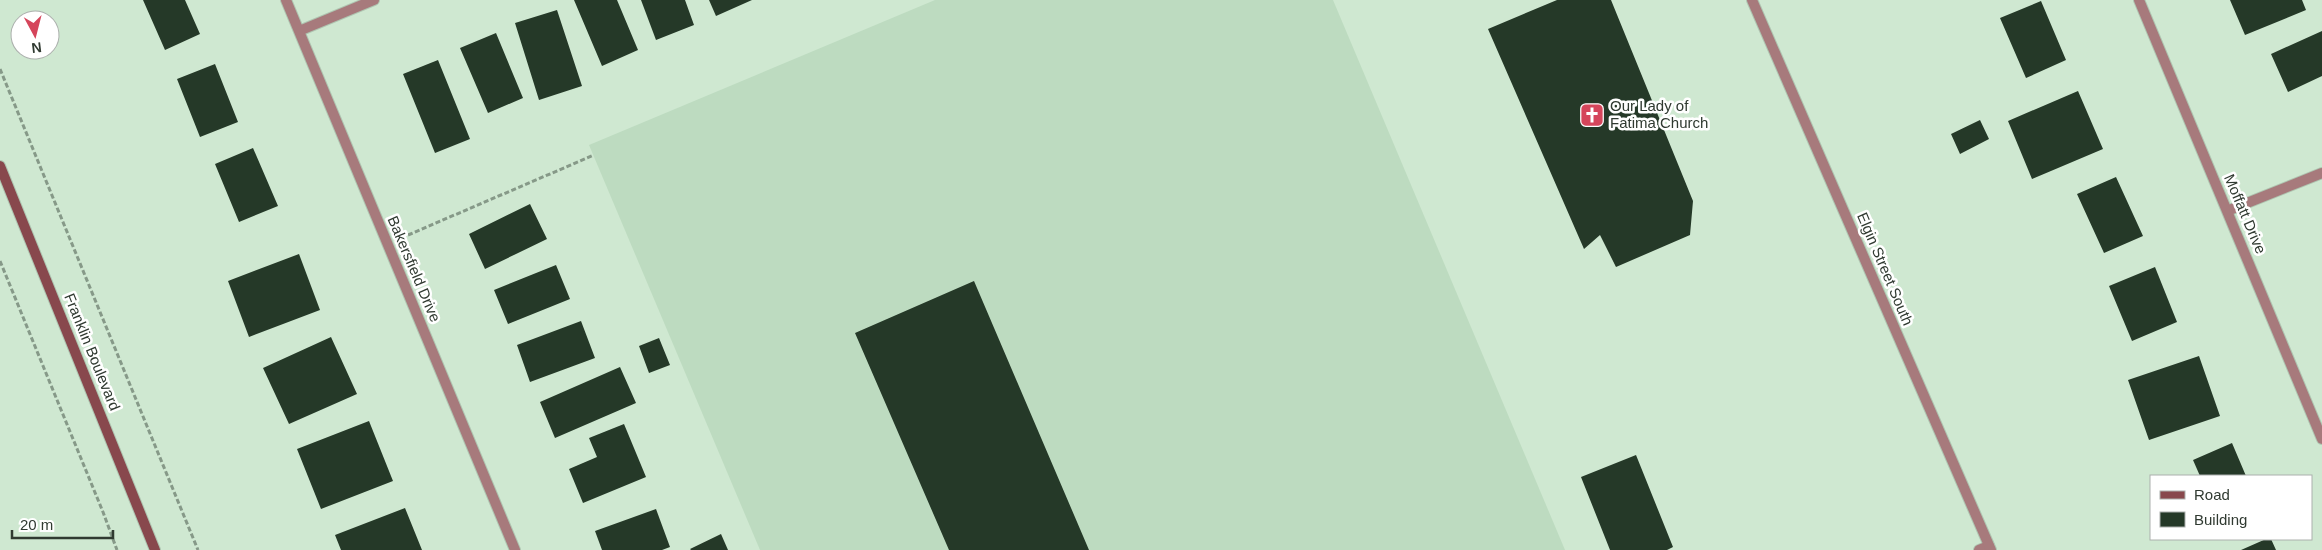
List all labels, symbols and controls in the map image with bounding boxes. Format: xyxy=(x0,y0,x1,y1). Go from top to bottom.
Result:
north arrow xyxy=(10,10,60,60)
text: N xyxy=(31,39,43,56)
place label: Our Lady of Fatima Church xyxy=(1610,97,1708,131)
church icon: Our Lady of Fatima Church xyxy=(1579,102,1605,128)
street label: Moffatt Drive xyxy=(2221,171,2270,256)
street label: Elgin Street South xyxy=(1854,210,1917,328)
street label: Bakersfield Drive xyxy=(384,213,444,324)
street label: Franklin Boulevard xyxy=(61,291,124,413)
legend xyxy=(2150,475,2312,540)
text: Road xyxy=(2194,486,2230,503)
scale bar xyxy=(12,508,114,540)
text: Building xyxy=(2194,511,2247,528)
text: 20 m xyxy=(20,516,53,533)

